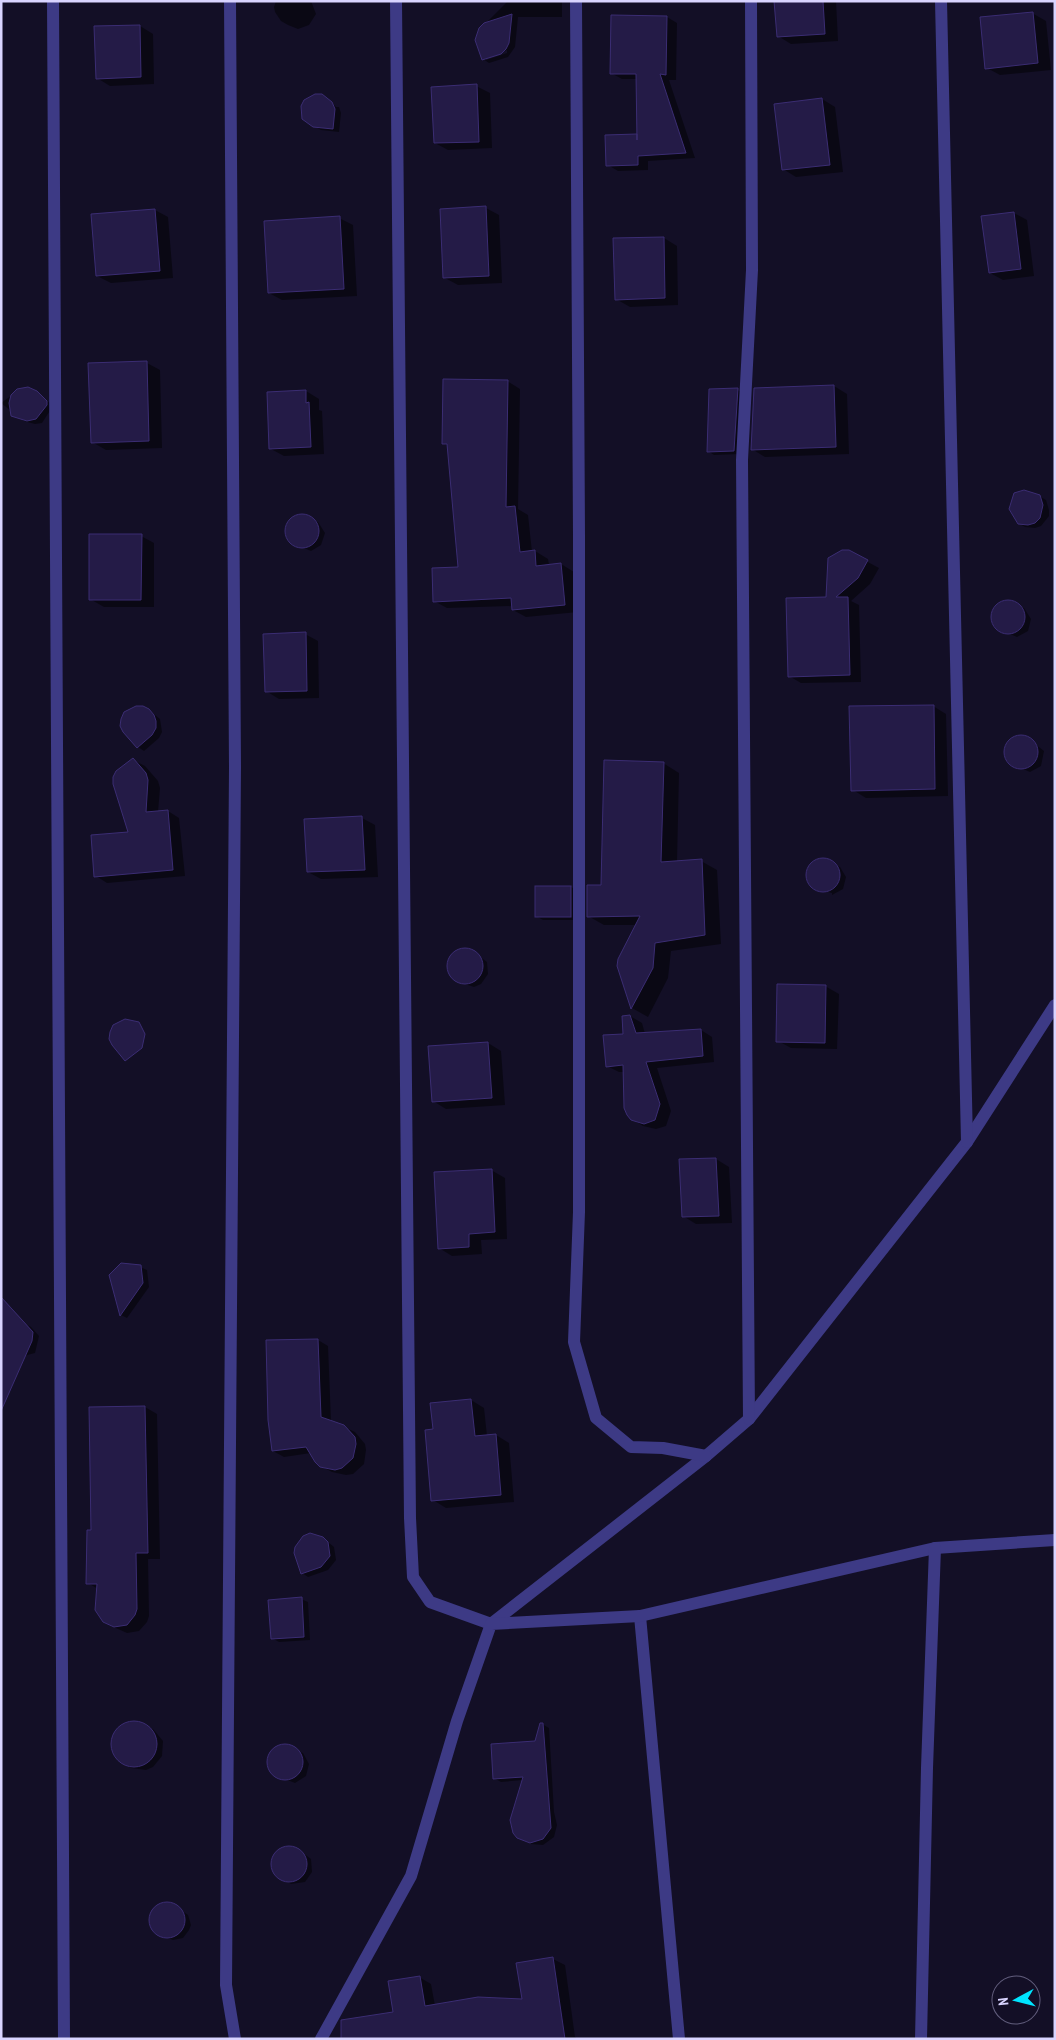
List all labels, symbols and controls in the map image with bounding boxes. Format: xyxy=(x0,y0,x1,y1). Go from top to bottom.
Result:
north arrow xyxy=(991,1975,1041,2025)
text: N xyxy=(994,1997,1012,2006)

